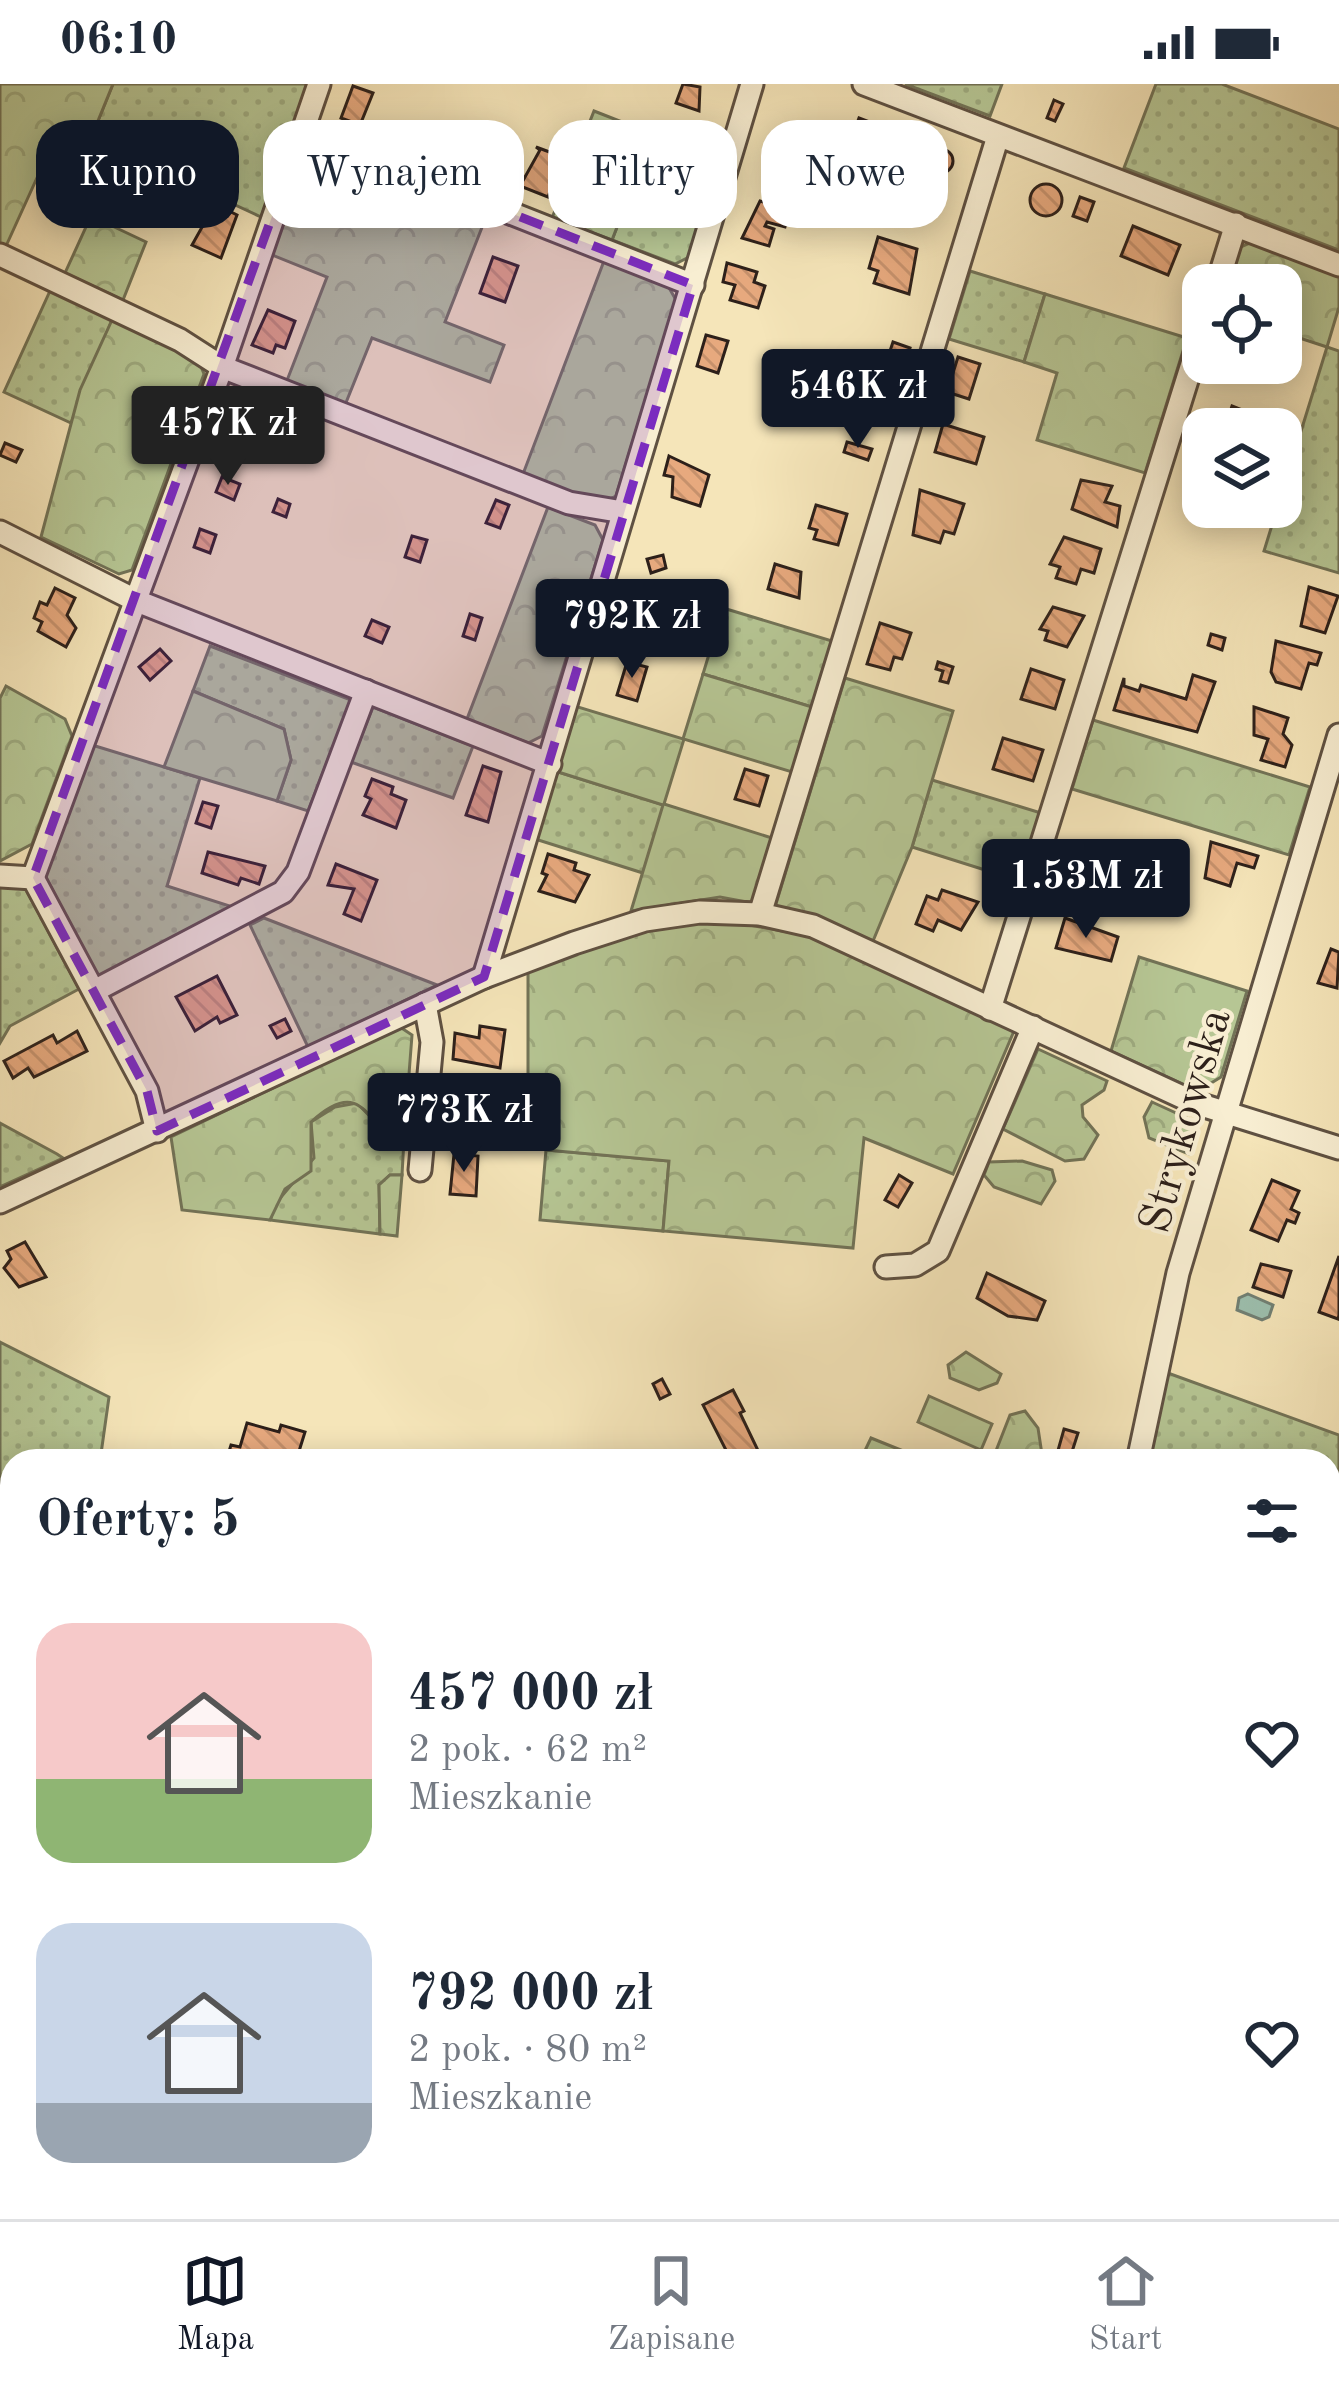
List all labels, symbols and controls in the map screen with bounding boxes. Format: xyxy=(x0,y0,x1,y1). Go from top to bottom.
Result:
text: 06:10 xyxy=(60,19,177,64)
chip: Kupno xyxy=(36,120,239,228)
chip: Wynajem xyxy=(263,120,524,228)
chip: Filtry xyxy=(548,120,737,228)
chip: Nowe xyxy=(761,120,948,228)
map controls xyxy=(1182,264,1302,528)
button: locate xyxy=(1182,264,1302,384)
pin: 546K zł xyxy=(747,349,969,451)
text: 546K zł xyxy=(789,368,927,407)
pin: 457K zł xyxy=(117,386,339,488)
text: 457K zł xyxy=(159,405,297,444)
button: layers xyxy=(1182,408,1302,528)
pin: 792K zł xyxy=(521,579,743,681)
text: 792K zł xyxy=(563,598,701,637)
pin: 1.53M zł xyxy=(962,839,1210,941)
text: 1.53M zł xyxy=(1009,858,1163,897)
street label: Strykowska xyxy=(1134,1004,1241,1238)
pin: 773K zł xyxy=(353,1073,575,1175)
text: 773K zł xyxy=(395,1092,533,1131)
icon: filters xyxy=(1239,1488,1305,1554)
text: Oferty: 5 xyxy=(36,1496,240,1547)
text: 457 000 zł xyxy=(408,1670,653,1721)
icon: home xyxy=(132,1671,276,1815)
icon: heart xyxy=(1239,1710,1305,1776)
text: 2 pok. · 62 m² xyxy=(408,1731,647,1770)
text: Mieszkanie xyxy=(408,1779,592,1818)
text: 792 000 zł xyxy=(408,1970,653,2021)
icon: home xyxy=(132,1971,276,2115)
icon: heart xyxy=(1239,2010,1305,2076)
text: 2 pok. · 80 m² xyxy=(408,2031,647,2070)
text: Mieszkanie xyxy=(408,2079,592,2118)
tab: Mapa xyxy=(177,2248,254,2361)
tab: Zapisane xyxy=(608,2248,735,2361)
tab: Start xyxy=(1089,2248,1162,2361)

